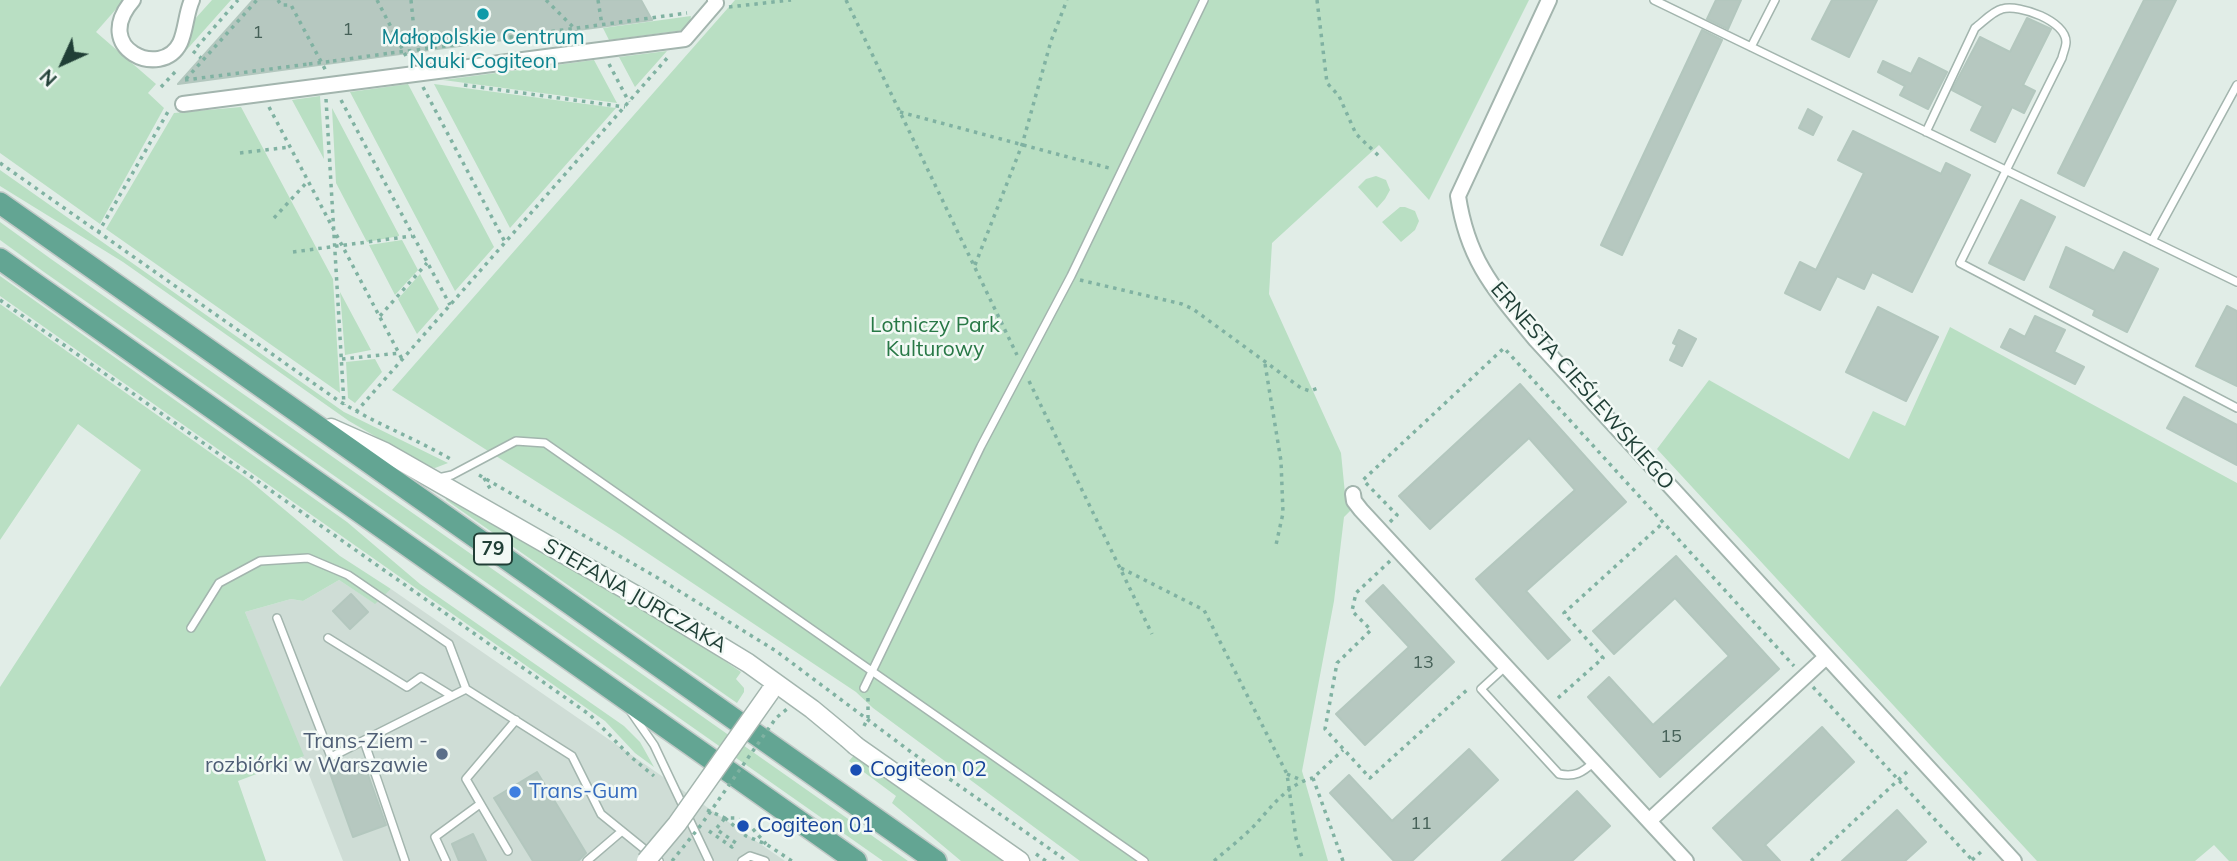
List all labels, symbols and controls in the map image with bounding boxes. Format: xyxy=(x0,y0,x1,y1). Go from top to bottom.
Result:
marker: Małopolskie Centrum Nauki Cogiteon xyxy=(475,6,491,22)
house number: 1 xyxy=(343,19,353,41)
house number: 1 xyxy=(253,22,263,44)
place label: Małopolskie Centrum Nauki Cogiteon xyxy=(381,25,585,75)
north arrow xyxy=(28,28,98,98)
text: N xyxy=(35,64,62,91)
street label: ERNESTA CIEŚLEWSKIEGO xyxy=(1485,277,1679,495)
park label: Lotniczy Park Kulturowy xyxy=(870,313,1000,363)
street label: STEFANA JURCZAKA xyxy=(539,533,731,659)
road number: 79 xyxy=(474,534,512,564)
house number: 13 xyxy=(1412,652,1434,674)
house number: 15 xyxy=(1660,726,1682,748)
place label: Trans-Ziem - rozbiórki w Warszawie xyxy=(205,729,428,779)
marker: Trans-Ziem - rozbiórki w Warszawie xyxy=(434,746,450,762)
place label: Cogiteon 02 xyxy=(870,757,987,783)
marker: Cogiteon 02 xyxy=(848,762,864,778)
place label: Trans-Gum xyxy=(529,779,638,805)
marker: Trans-Gum xyxy=(507,784,523,800)
place label: Cogiteon 01 xyxy=(757,813,874,839)
house number: 11 xyxy=(1410,813,1432,835)
marker: Cogiteon 01 xyxy=(735,818,751,834)

